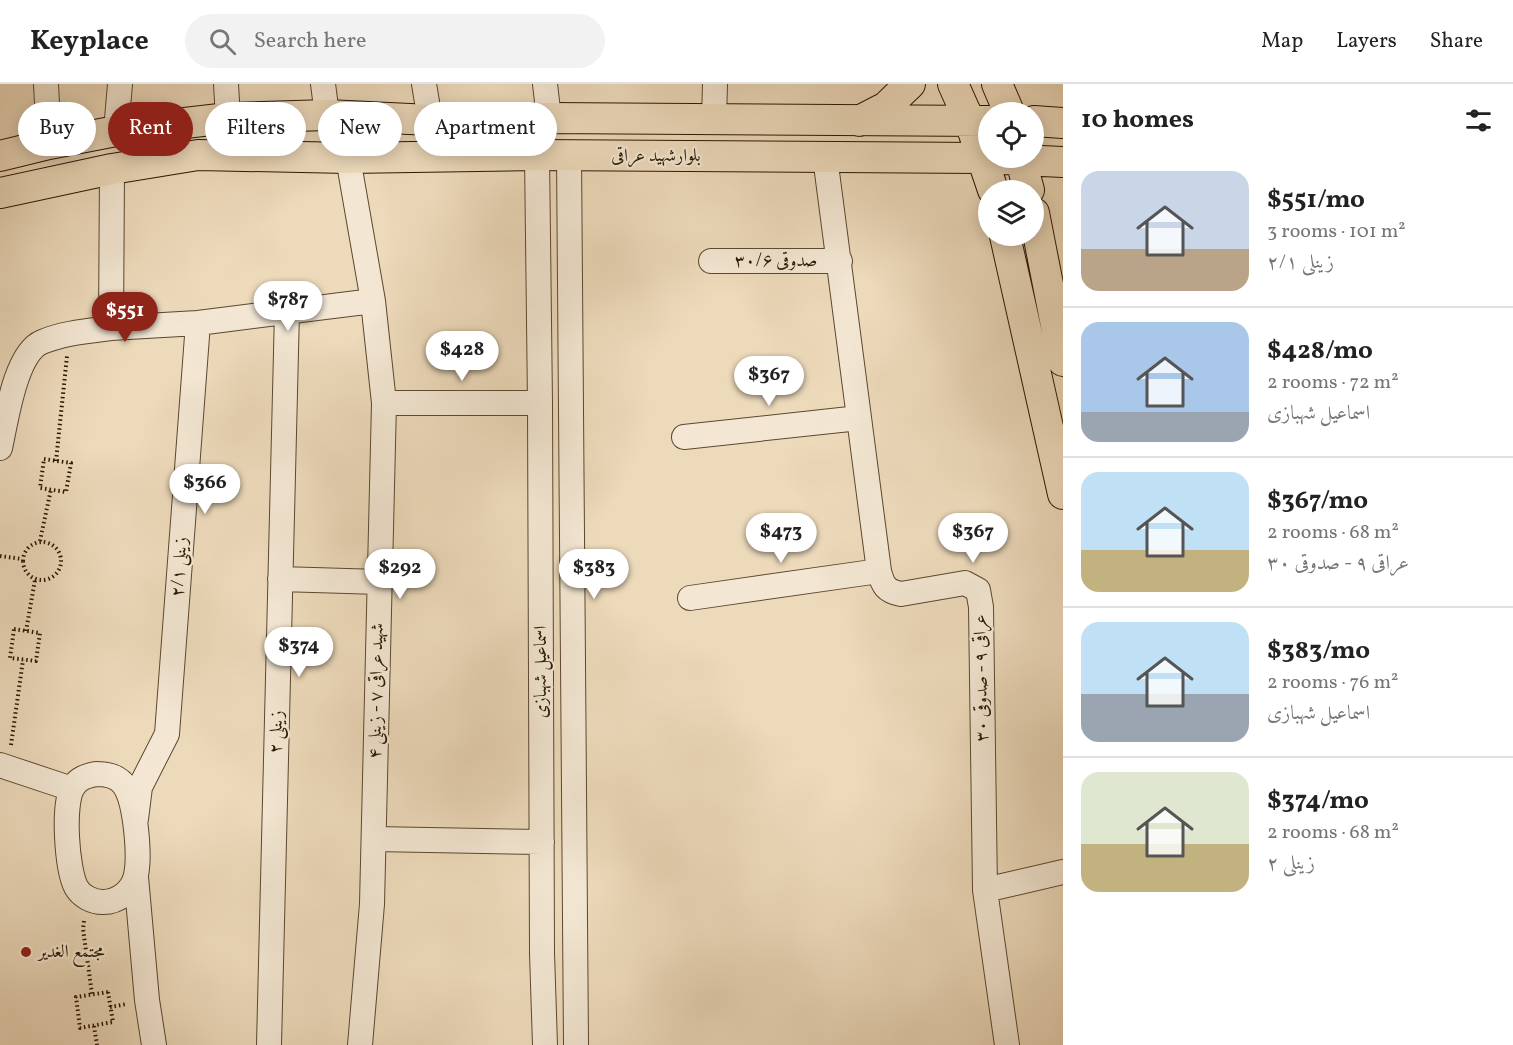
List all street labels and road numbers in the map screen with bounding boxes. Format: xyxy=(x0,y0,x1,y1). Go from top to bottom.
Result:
street label: بلوارشهید عراقی xyxy=(611,144,701,169)
street label: صدوقی ۳۰/۶ xyxy=(735,249,817,274)
street label: زینلی ۲/۱ xyxy=(165,536,195,598)
street label: عراقی ۹ - صدوقی ۳۰ xyxy=(968,614,996,742)
street label: شهید عراقی ۷ - زینلی ۴ xyxy=(363,623,391,759)
street label: اسماعیل شهبازی xyxy=(529,626,554,718)
street label: زینلی ۲ xyxy=(264,710,290,754)

